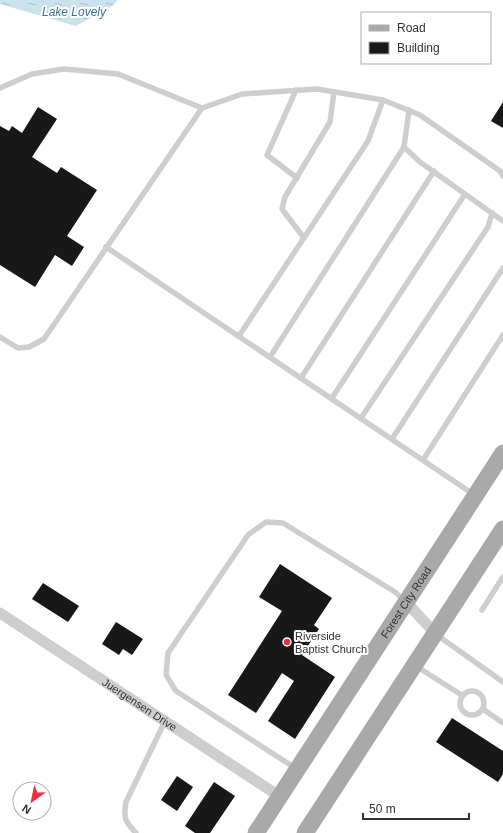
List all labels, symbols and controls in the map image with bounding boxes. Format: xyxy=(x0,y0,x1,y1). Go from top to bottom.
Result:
water label: Lake Lovely xyxy=(42,5,107,19)
legend xyxy=(361,12,491,64)
text: Road xyxy=(397,21,426,35)
text: Building xyxy=(397,41,440,55)
street label: Forest City Road xyxy=(378,565,433,640)
place label: Riverside Baptist Church xyxy=(295,630,367,655)
marker: Riverside Baptist Church xyxy=(282,637,292,647)
street label: Juergensen Drive xyxy=(100,676,179,733)
north arrow xyxy=(12,781,52,821)
scale bar xyxy=(363,795,469,821)
text: N xyxy=(20,802,33,817)
text: 50 m xyxy=(369,802,396,816)

